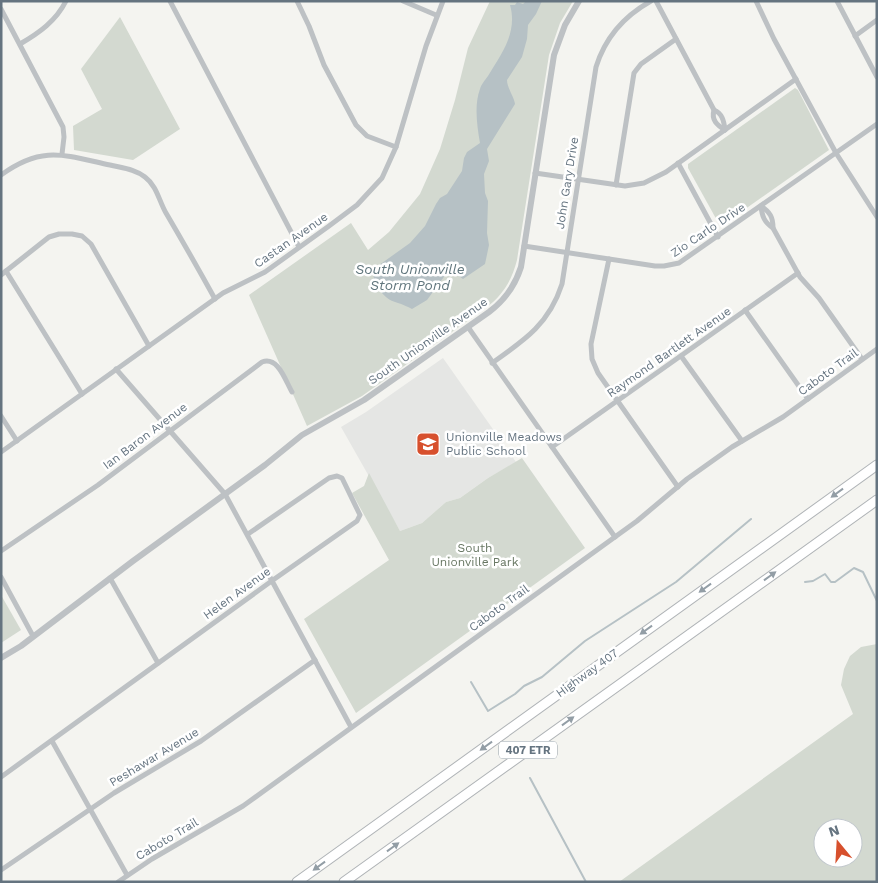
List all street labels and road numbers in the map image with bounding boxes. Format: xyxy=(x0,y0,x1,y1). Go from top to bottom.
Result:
street label: John Gary Drive xyxy=(553,136,581,230)
street label: Zio Carlo Drive xyxy=(668,200,748,260)
street label: Castan Avenue xyxy=(251,209,331,271)
street label: South Unionville Avenue xyxy=(366,294,490,387)
street label: Raymond Bartlett Avenue xyxy=(604,304,734,400)
street label: Caboto Trail xyxy=(795,345,861,398)
street label: Ian Baron Avenue xyxy=(100,400,190,472)
street label: Helen Avenue xyxy=(201,564,273,622)
street label: Caboto Trail xyxy=(466,581,532,634)
street label: Highway 407 xyxy=(553,646,621,700)
street label: Peshawar Avenue xyxy=(107,725,201,789)
road number: 407 ETR xyxy=(499,742,557,758)
street label: Caboto Trail xyxy=(133,815,201,863)

